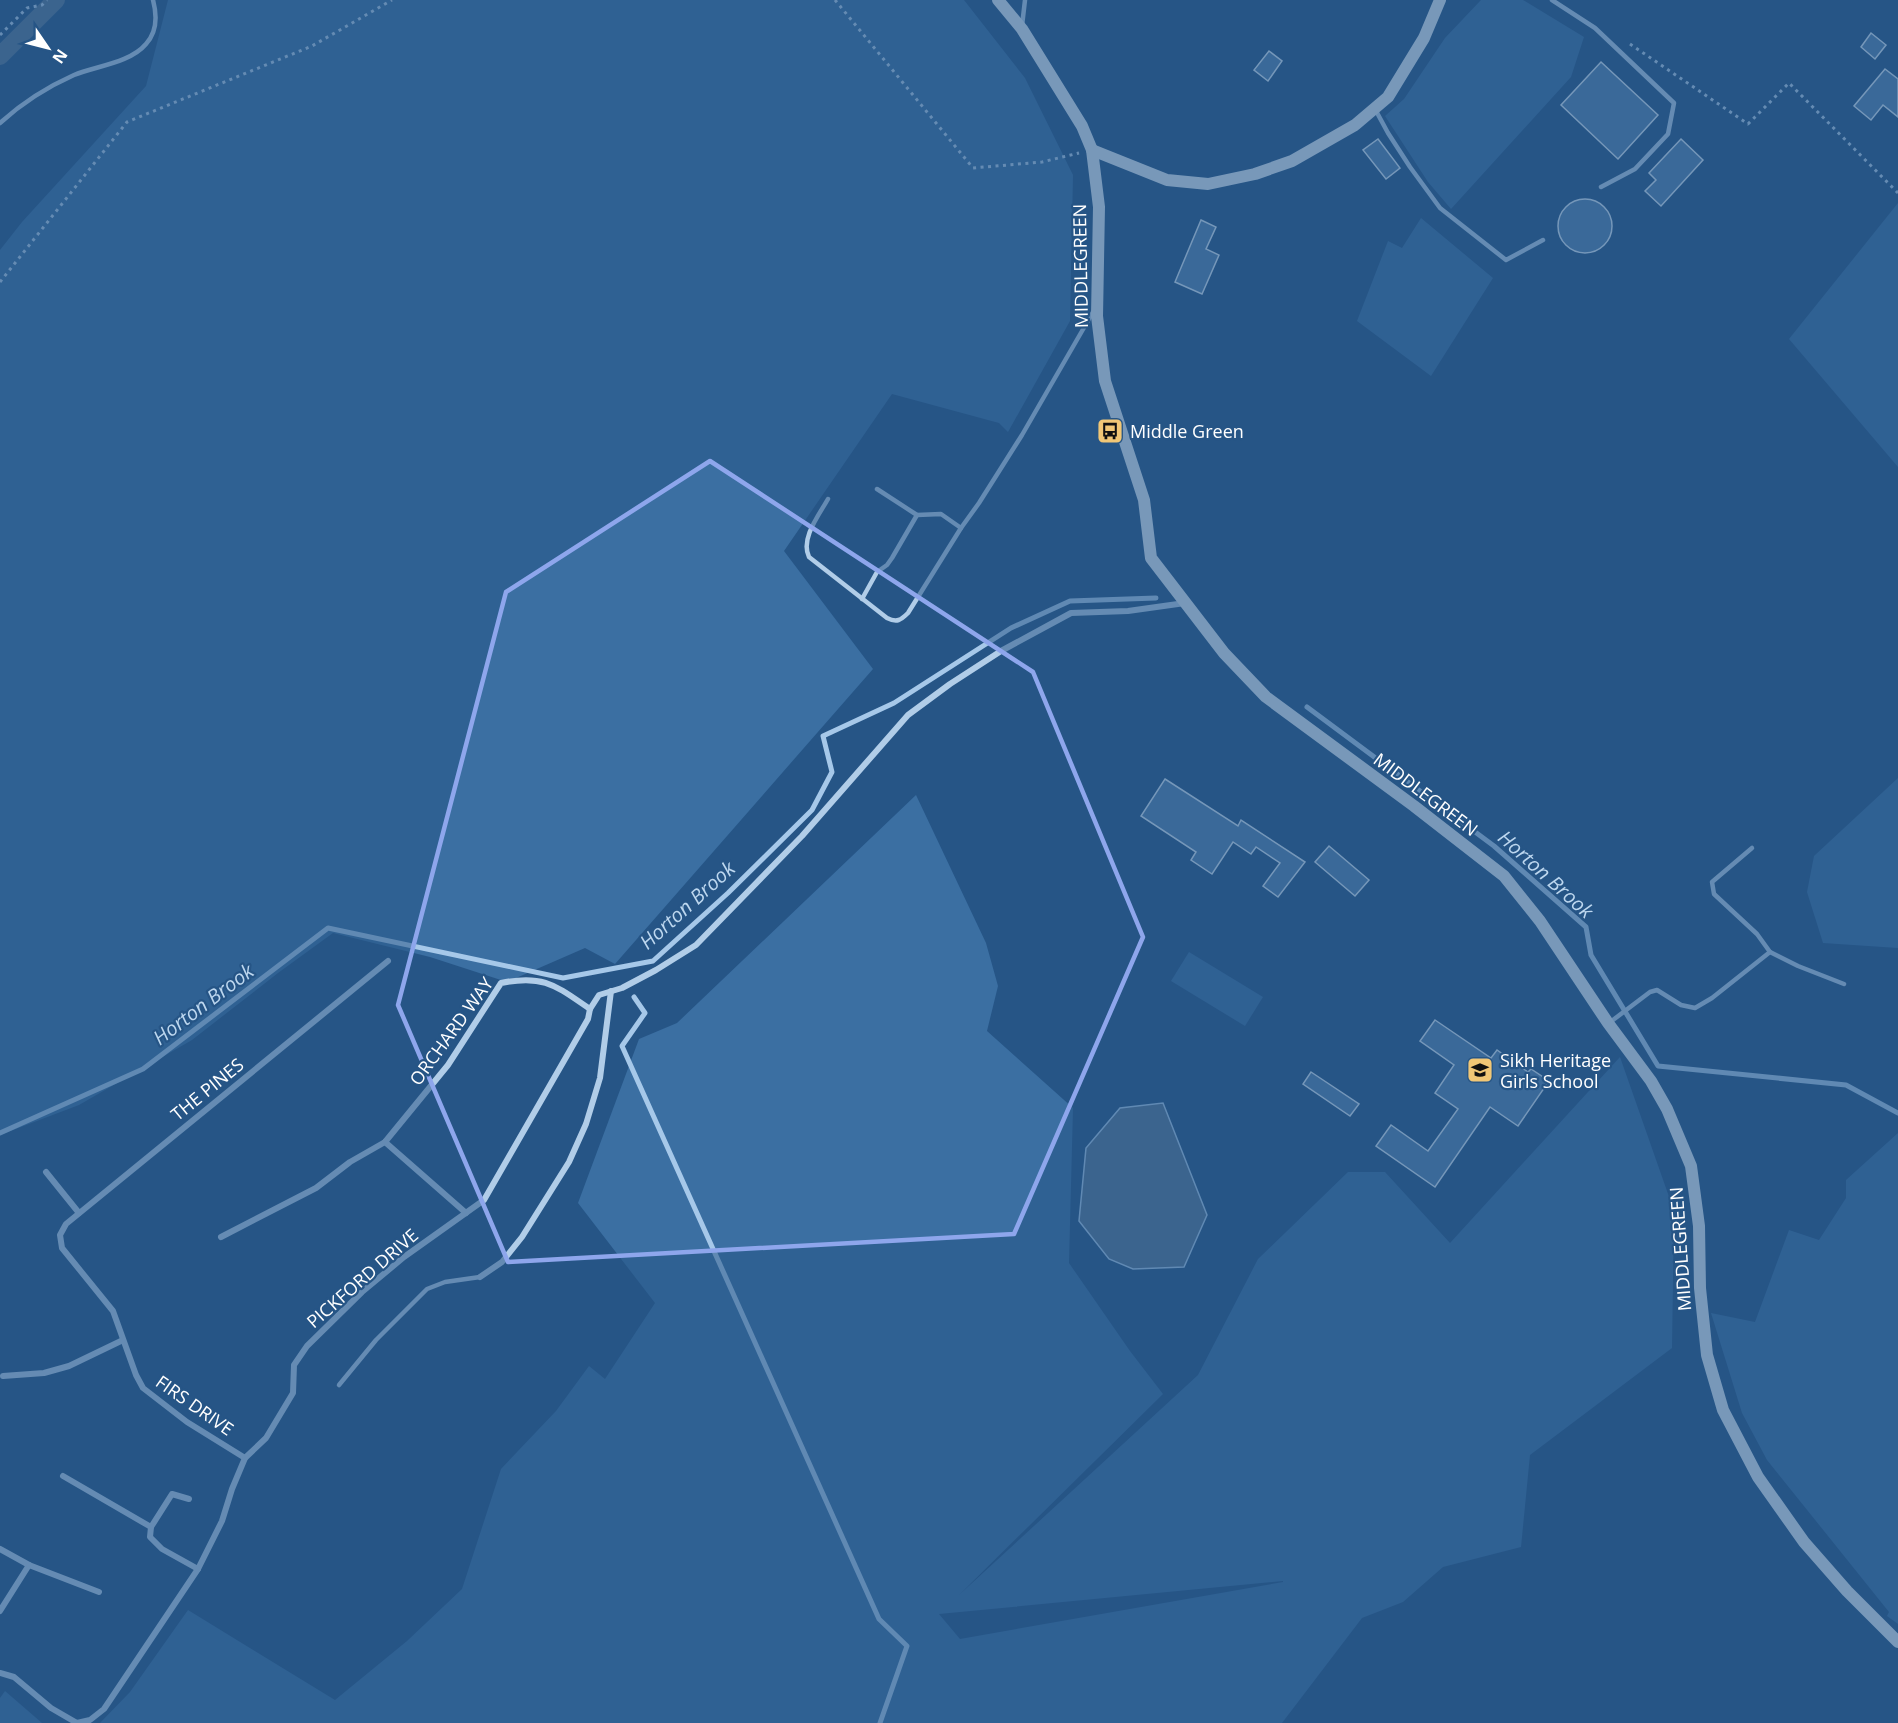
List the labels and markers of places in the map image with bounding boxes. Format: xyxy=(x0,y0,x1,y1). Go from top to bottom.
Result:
bus stop icon: Middle Green xyxy=(1095,416,1125,446)
place label: Middle Green xyxy=(1130,419,1244,443)
place label: Sikh Heritage Girls School xyxy=(1500,1048,1611,1093)
school or university icon: Sikh Heritage Girls School xyxy=(1465,1055,1495,1085)

